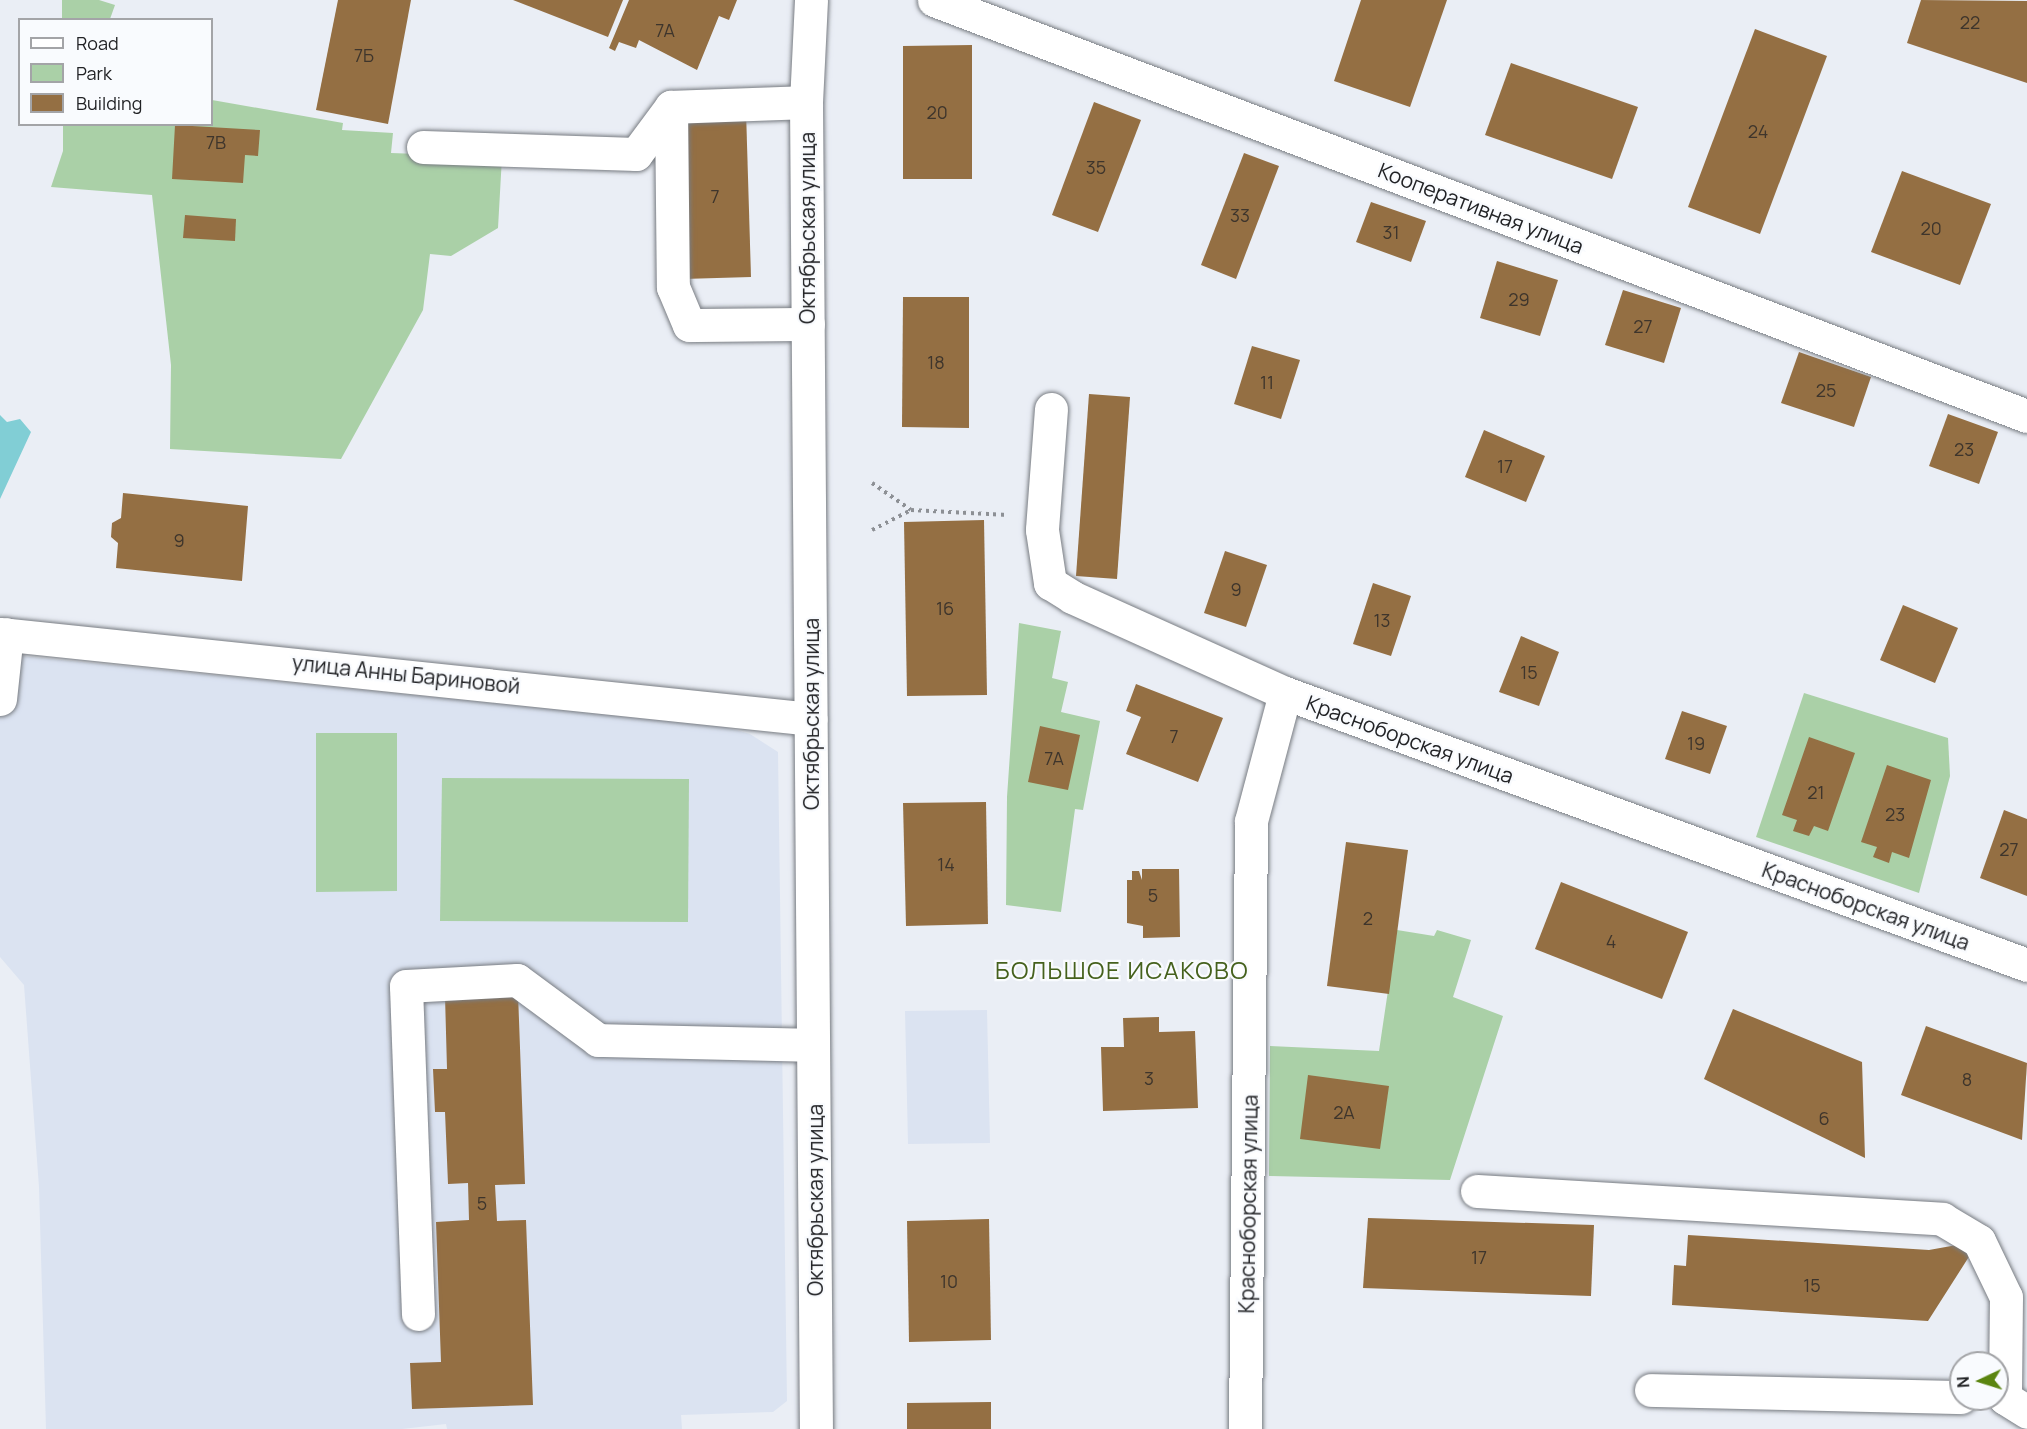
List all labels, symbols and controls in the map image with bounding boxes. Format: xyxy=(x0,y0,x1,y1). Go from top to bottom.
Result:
house number: 22 xyxy=(1960,11,1980,33)
legend xyxy=(18,18,213,126)
house number: 7А xyxy=(655,19,675,41)
text: Road xyxy=(76,31,119,55)
house number: 7Б xyxy=(354,44,374,66)
text: Park xyxy=(76,61,112,85)
text: Building xyxy=(76,91,142,115)
house number: 20 xyxy=(926,101,948,123)
house number: 24 xyxy=(1748,120,1768,142)
house number: 7В xyxy=(206,131,226,153)
street label: Октябрьская улица xyxy=(794,132,820,324)
house number: 35 xyxy=(1086,156,1106,178)
street label: Кооперативная улица xyxy=(1375,157,1587,259)
house number: 7 xyxy=(710,185,720,207)
house number: 33 xyxy=(1230,204,1250,226)
house number: 20 xyxy=(1920,217,1942,239)
house number: 31 xyxy=(1383,221,1399,243)
house number: 29 xyxy=(1508,288,1530,310)
house number: 27 xyxy=(1633,315,1653,337)
house number: 18 xyxy=(927,351,945,373)
house number: 11 xyxy=(1260,371,1274,393)
house number: 25 xyxy=(1816,379,1836,401)
house number: 23 xyxy=(1954,438,1974,460)
house number: 17 xyxy=(1497,455,1513,477)
house number: 9 xyxy=(173,529,185,551)
house number: 9 xyxy=(1230,578,1242,600)
house number: 16 xyxy=(936,597,954,619)
house number: 13 xyxy=(1374,609,1390,631)
street label: Октябрьская улица xyxy=(798,618,824,810)
street label: улица Анны Бариновой xyxy=(291,649,521,699)
house number: 15 xyxy=(1520,661,1538,683)
street label: Красноборская улица xyxy=(1303,690,1517,788)
house number: 7 xyxy=(1169,725,1179,747)
house number: 19 xyxy=(1687,732,1705,754)
house number: 7А xyxy=(1044,747,1064,769)
house number: 21 xyxy=(1807,781,1825,803)
house number: 23 xyxy=(1885,803,1905,825)
house number: 27 xyxy=(1999,838,2019,860)
house number: 14 xyxy=(937,853,955,875)
street label: Красноборская улица xyxy=(1759,857,1973,955)
house number: 5 xyxy=(1148,884,1158,906)
house number: 2 xyxy=(1363,907,1373,929)
house number: 4 xyxy=(1606,930,1616,952)
district label: БОЛЬШОЕ ИСАКОВО xyxy=(995,956,1249,984)
house number: 3 xyxy=(1144,1067,1154,1089)
house number: 8 xyxy=(1962,1068,1972,1090)
street label: Красноборская улица xyxy=(1233,1094,1263,1314)
house number: 2А xyxy=(1333,1101,1355,1123)
street label: Октябрьская улица xyxy=(802,1104,828,1296)
house number: 6 xyxy=(1818,1107,1830,1129)
house number: 5 xyxy=(477,1192,487,1214)
house number: 17 xyxy=(1471,1246,1487,1268)
house number: 10 xyxy=(940,1270,958,1292)
house number: 15 xyxy=(1803,1274,1821,1296)
north arrow xyxy=(1949,1351,2009,1411)
text: N xyxy=(1952,1376,1974,1389)

